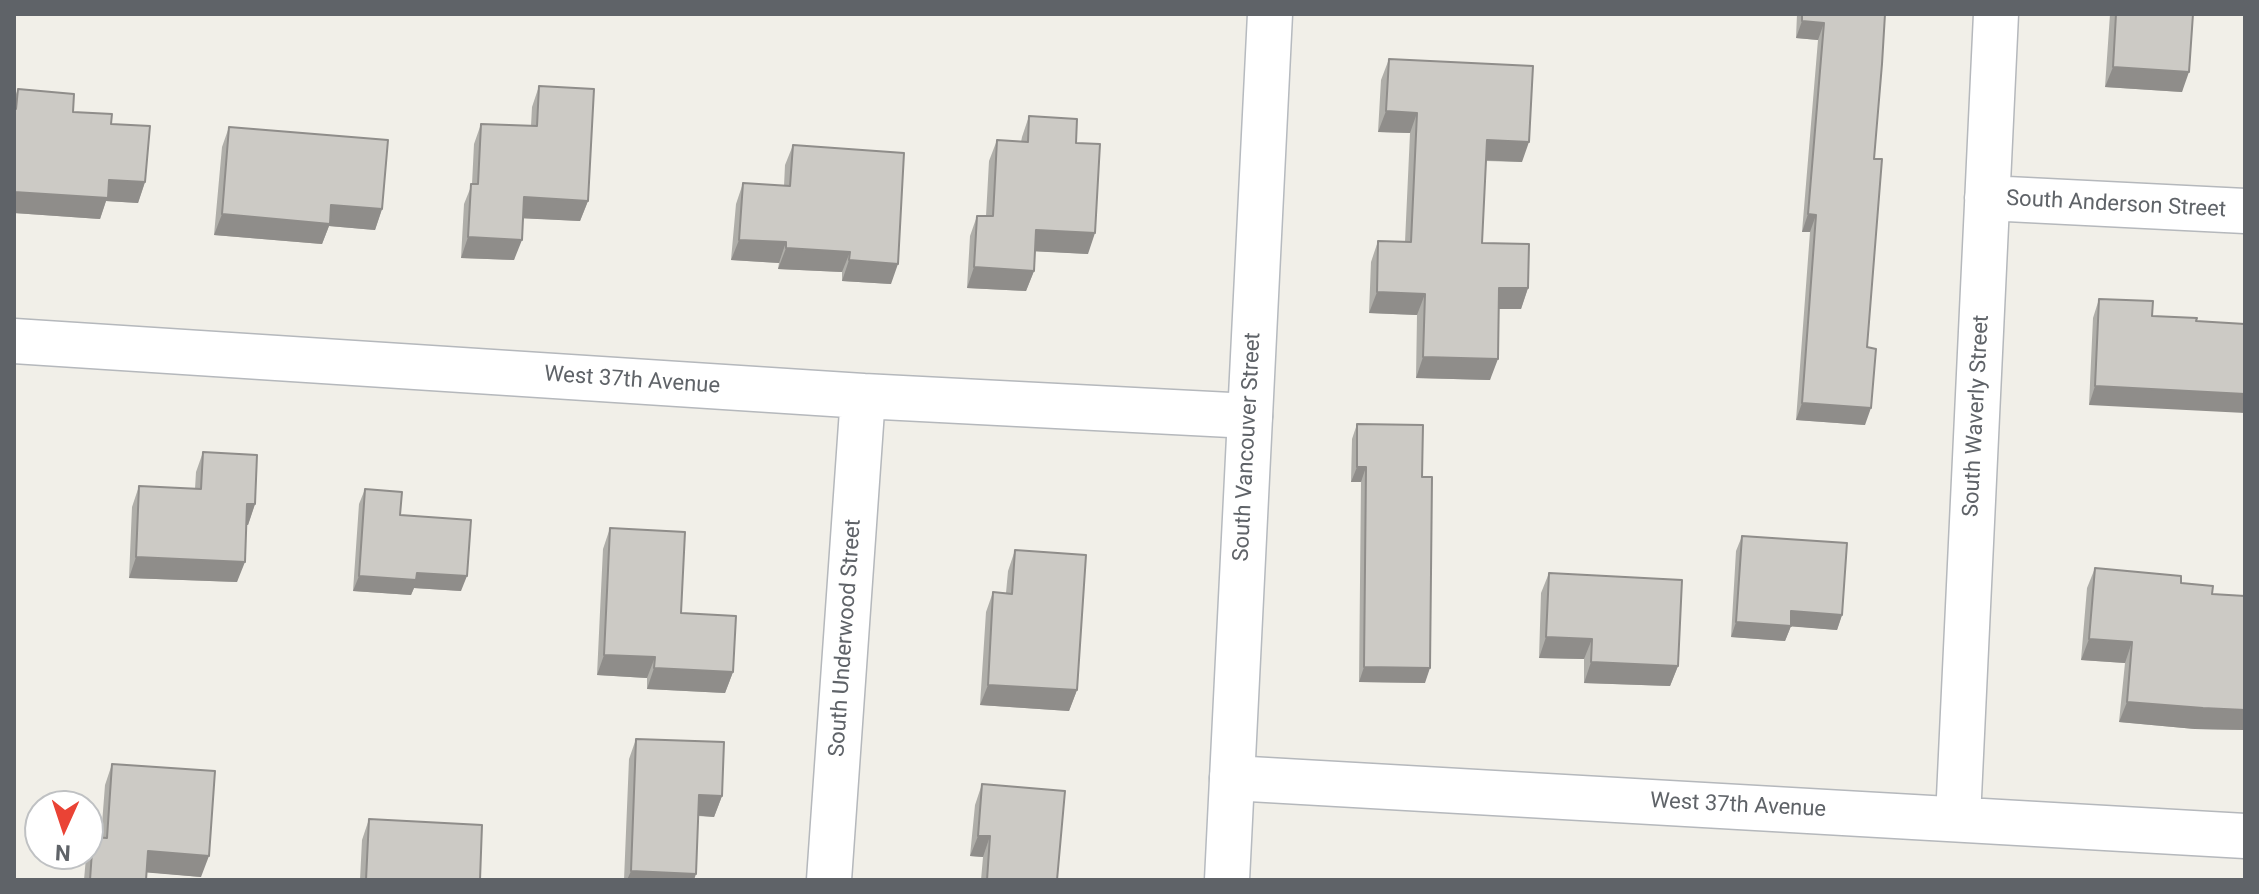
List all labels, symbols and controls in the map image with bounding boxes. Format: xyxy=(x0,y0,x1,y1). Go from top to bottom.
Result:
street label: South Anderson Street xyxy=(2005,186,2227,224)
street label: South Waverly Street xyxy=(1959,314,1995,518)
street label: South Vancouver Street xyxy=(1229,332,1267,562)
street label: West 37th Avenue xyxy=(543,362,721,400)
street label: South Underwood Street xyxy=(825,518,867,758)
street label: West 37th Avenue xyxy=(1649,788,1827,824)
north arrow xyxy=(24,790,104,870)
text: N xyxy=(54,840,71,865)

